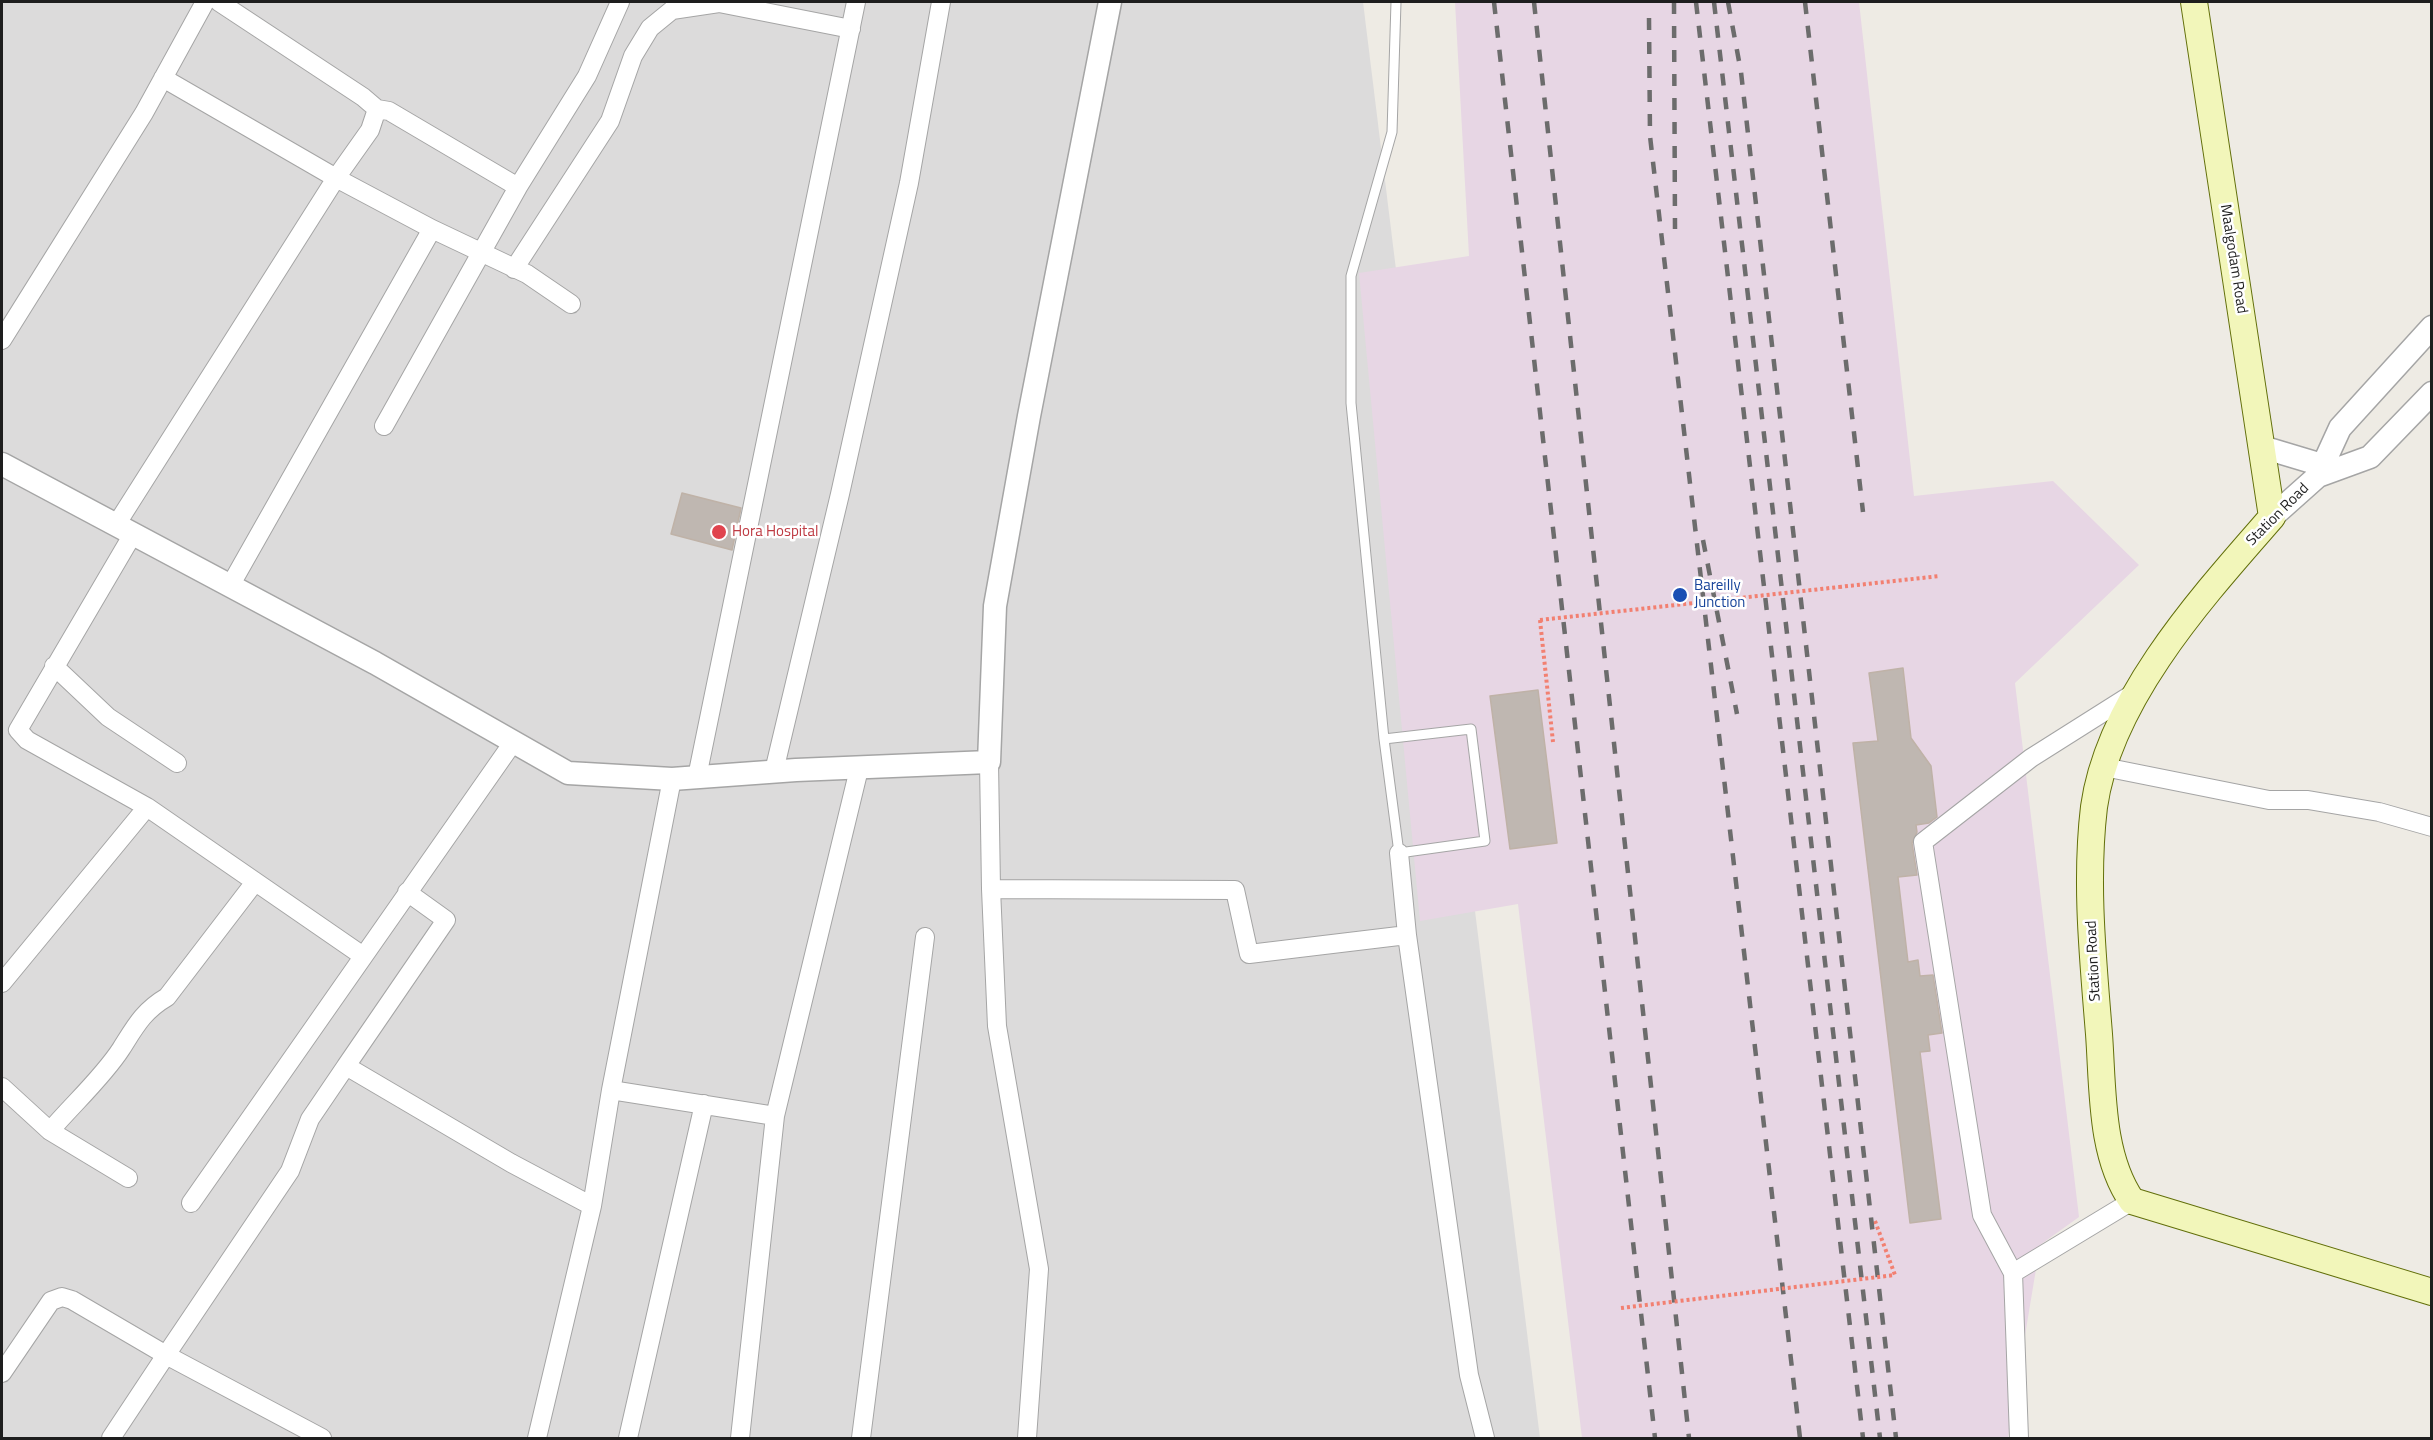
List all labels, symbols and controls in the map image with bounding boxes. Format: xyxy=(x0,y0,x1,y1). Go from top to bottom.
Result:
street label: Maalgodam Road xyxy=(2215,203,2251,315)
street label: Station Road xyxy=(2243,480,2313,550)
marker: Hora Hospital xyxy=(710,523,728,541)
place label: Hora Hospital xyxy=(732,523,818,541)
place label: Bareilly Junction xyxy=(1694,577,1745,612)
marker: Bareilly Junction xyxy=(1671,586,1689,604)
street label: Station Road xyxy=(2083,920,2105,1002)

